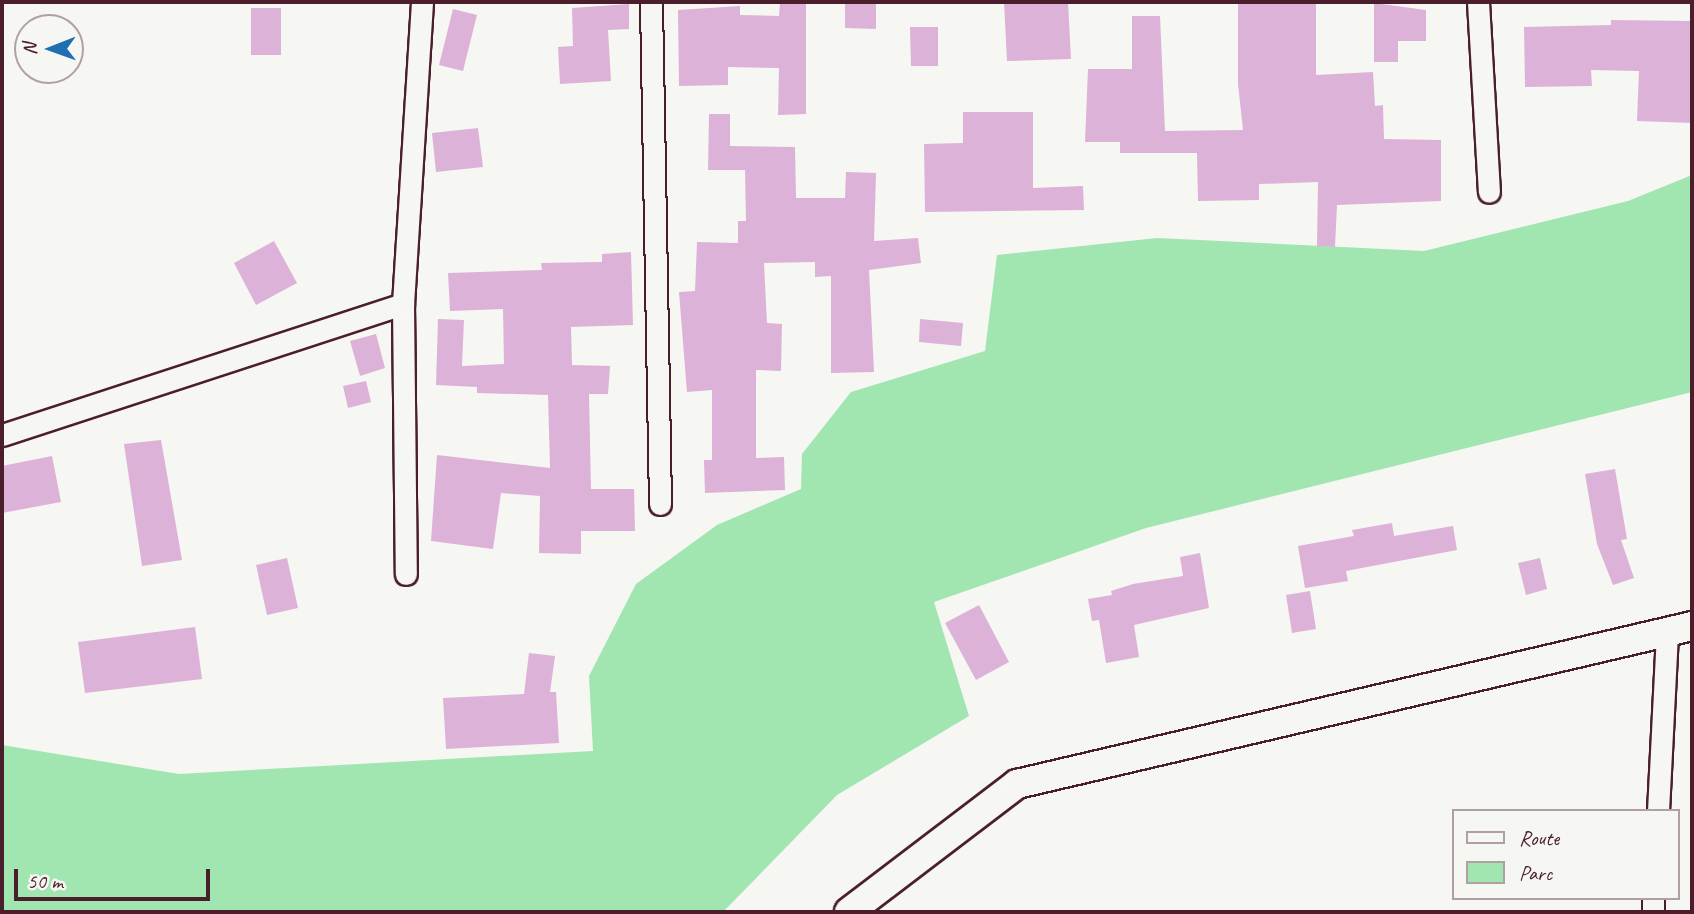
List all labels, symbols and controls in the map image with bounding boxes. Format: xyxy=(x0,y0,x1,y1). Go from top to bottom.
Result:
north arrow xyxy=(14,14,84,84)
text: N xyxy=(18,43,42,55)
legend xyxy=(1452,809,1680,900)
text: Route xyxy=(1519,825,1559,851)
scale bar xyxy=(18,855,214,899)
text: Parc xyxy=(1519,860,1552,886)
text: 50 m xyxy=(27,868,63,894)

